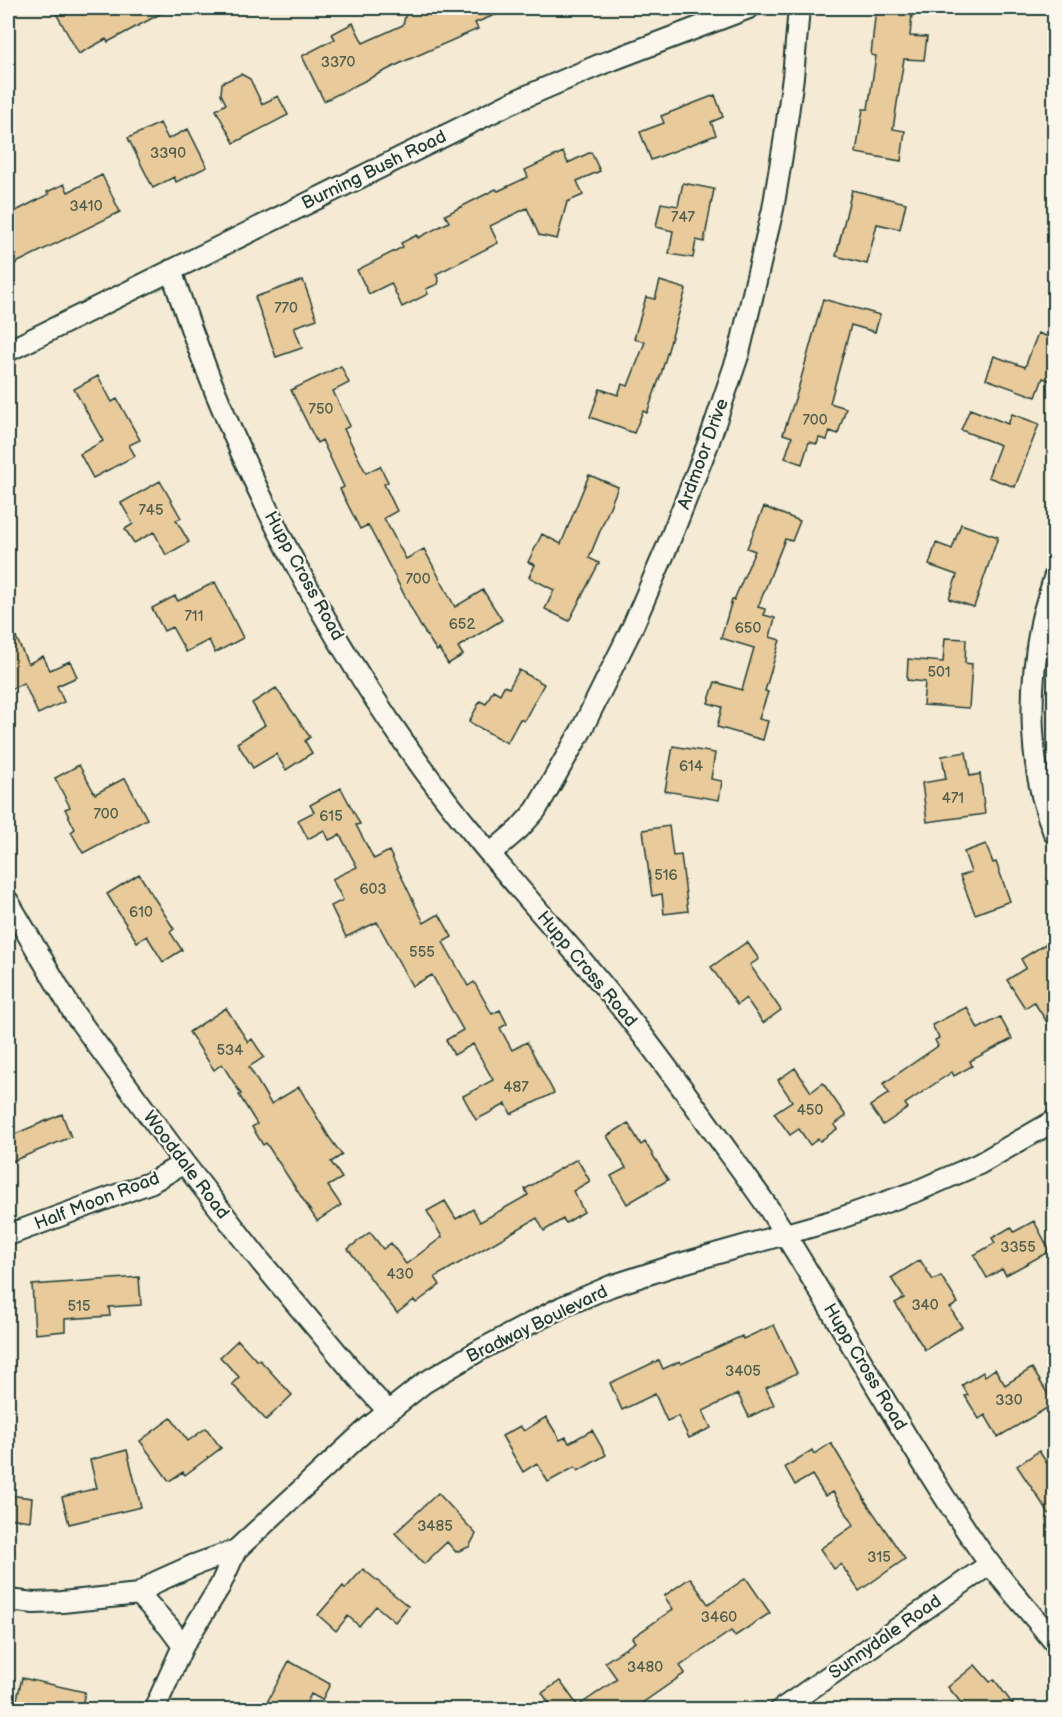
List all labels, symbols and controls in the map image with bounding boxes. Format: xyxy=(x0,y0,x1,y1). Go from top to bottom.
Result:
house number: 3370 xyxy=(321,53,355,72)
street label: Burning Bush Road xyxy=(298,126,450,214)
house number: 3390 xyxy=(150,144,186,163)
house number: 3410 xyxy=(69,197,103,216)
house number: 747 xyxy=(671,208,696,227)
house number: 770 xyxy=(274,299,298,318)
street label: Ardmoor Drive xyxy=(673,395,733,512)
house number: 750 xyxy=(309,400,334,419)
house number: 700 xyxy=(802,411,828,430)
house number: 745 xyxy=(138,501,164,520)
street label: Hupp Cross Road xyxy=(260,508,348,644)
house number: 700 xyxy=(405,570,431,589)
house number: 711 xyxy=(185,607,203,626)
house number: 652 xyxy=(449,615,475,634)
house number: 650 xyxy=(735,619,761,638)
house number: 501 xyxy=(927,663,951,682)
house number: 614 xyxy=(679,757,703,776)
house number: 471 xyxy=(942,789,964,808)
house number: 700 xyxy=(93,805,119,824)
house number: 615 xyxy=(319,807,343,826)
house number: 516 xyxy=(654,866,678,885)
house number: 603 xyxy=(359,880,387,899)
house number: 610 xyxy=(129,903,153,922)
street label: Hupp Cross Road xyxy=(533,907,641,1031)
house number: 555 xyxy=(409,943,435,962)
house number: 534 xyxy=(217,1041,243,1060)
house number: 487 xyxy=(503,1078,529,1097)
house number: 450 xyxy=(797,1101,823,1120)
street label: Wooddale Road xyxy=(139,1107,233,1223)
street label: Half Moon Road xyxy=(31,1167,163,1235)
house number: 3355 xyxy=(1000,1238,1036,1257)
house number: 430 xyxy=(386,1265,414,1284)
street label: Bradway Boulevard xyxy=(463,1281,611,1367)
house number: 340 xyxy=(911,1296,939,1315)
house number: 515 xyxy=(68,1297,91,1316)
street label: Hupp Cross Road xyxy=(819,1300,911,1434)
house number: 3405 xyxy=(725,1362,761,1381)
house number: 330 xyxy=(995,1391,1023,1410)
house number: 3485 xyxy=(417,1517,453,1536)
house number: 315 xyxy=(867,1548,891,1567)
street label: Sunnydale Road xyxy=(825,1590,945,1684)
house number: 3460 xyxy=(701,1608,737,1627)
house number: 3480 xyxy=(627,1658,663,1677)

